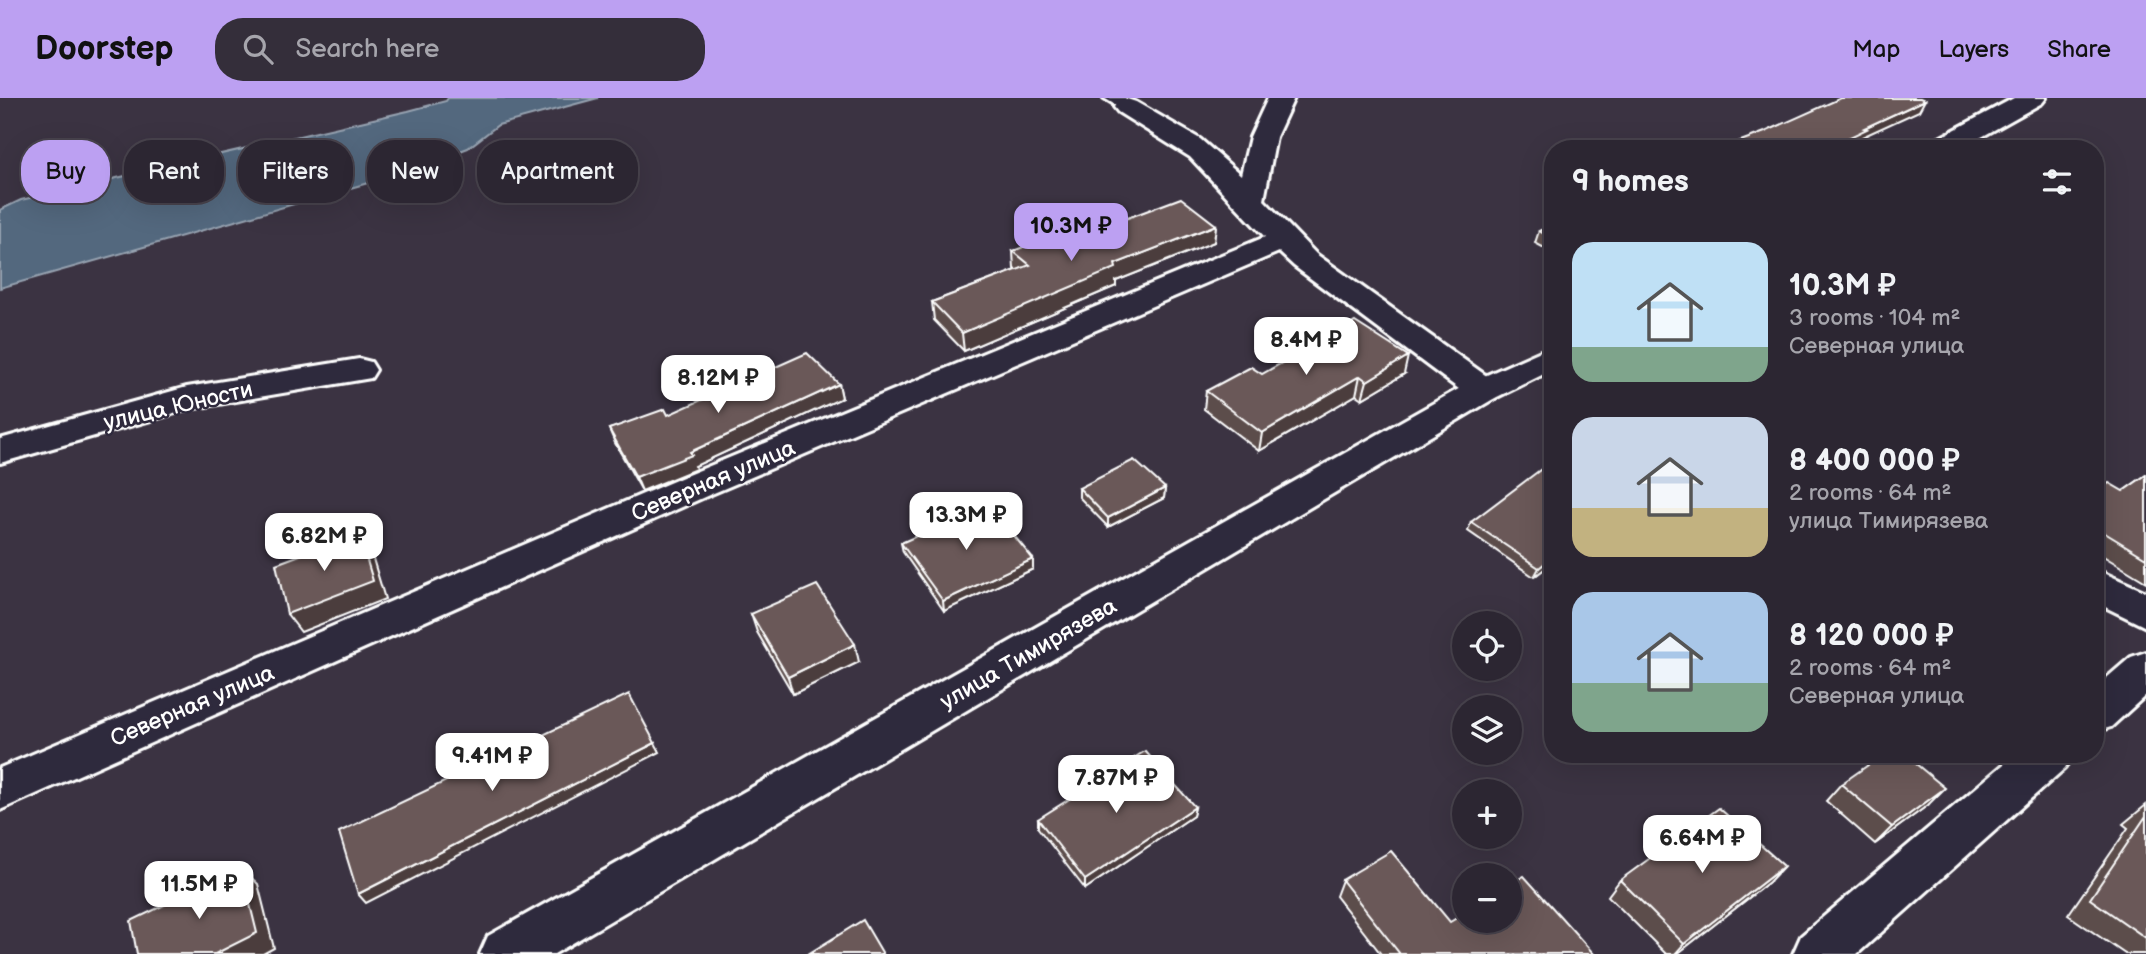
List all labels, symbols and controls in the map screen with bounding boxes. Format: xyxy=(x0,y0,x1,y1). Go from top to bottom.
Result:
search box xyxy=(215,18,705,81)
text: Doorstep xyxy=(35,29,173,69)
icon: search xyxy=(239,30,277,68)
text: Search here xyxy=(295,34,439,65)
text: Map xyxy=(1852,35,1900,64)
text: Layers xyxy=(1938,35,2009,64)
text: Share xyxy=(2047,35,2111,64)
chip: Buy xyxy=(21,140,110,203)
chip: Rent xyxy=(124,140,224,203)
chip: Filters xyxy=(238,140,353,203)
chip: New xyxy=(367,140,463,203)
chip: Apartment xyxy=(477,140,638,203)
icon: filters xyxy=(2038,163,2076,201)
text: 9 homes xyxy=(1572,164,1689,200)
pin: 10.3M ₽ xyxy=(1006,204,1136,263)
text: 10.3M ₽ xyxy=(1030,212,1112,240)
text: 10.3M ₽ xyxy=(1789,268,1896,304)
icon: home xyxy=(1628,270,1712,354)
text: 3 rooms · 104 m² xyxy=(1789,304,1960,332)
pin: 8.4M ₽ xyxy=(1249,317,1363,377)
text: 8.4M ₽ xyxy=(1270,326,1342,354)
text: Северная улица xyxy=(1789,332,1964,360)
pin: 8.12M ₽ xyxy=(653,356,783,415)
text: 8.12M ₽ xyxy=(677,364,759,392)
street label: улица Юности xyxy=(101,375,256,437)
street label: Северная улица xyxy=(627,434,800,528)
text: 8 400 000 ₽ xyxy=(1789,443,1960,479)
icon: home xyxy=(1628,445,1712,529)
text: 2 rooms · 64 m² xyxy=(1789,479,1951,507)
pin: 13.3M ₽ xyxy=(901,492,1031,552)
text: 13.3M ₽ xyxy=(925,501,1007,529)
text: улица Тимирязева xyxy=(1789,507,1988,535)
pin: 6.82M ₽ xyxy=(259,514,389,573)
text: 6.82M ₽ xyxy=(281,522,367,550)
street label: улица Тимирязева xyxy=(935,592,1122,716)
map controls xyxy=(1452,611,1522,933)
button: locate xyxy=(1452,611,1522,681)
text: 8 120 000 ₽ xyxy=(1789,618,1954,654)
icon: home xyxy=(1628,620,1712,704)
text: 2 rooms · 64 m² xyxy=(1789,654,1951,682)
street label: Северная улица xyxy=(106,659,279,753)
text: Северная улица xyxy=(1789,682,1964,710)
button: layers xyxy=(1452,695,1522,765)
pin: 9.41M ₽ xyxy=(427,734,557,793)
text: 9.41M ₽ xyxy=(452,742,532,770)
pin: 7.87M ₽ xyxy=(1051,756,1181,815)
text: 7.87M ₽ xyxy=(1074,764,1158,792)
button: + xyxy=(1452,779,1522,849)
pin: 6.64M ₽ xyxy=(1637,816,1767,875)
text: 6.64M ₽ xyxy=(1659,824,1745,852)
pin: 11.5M ₽ xyxy=(134,862,264,921)
button: − xyxy=(1452,863,1522,933)
text: 11.5M ₽ xyxy=(160,870,238,898)

